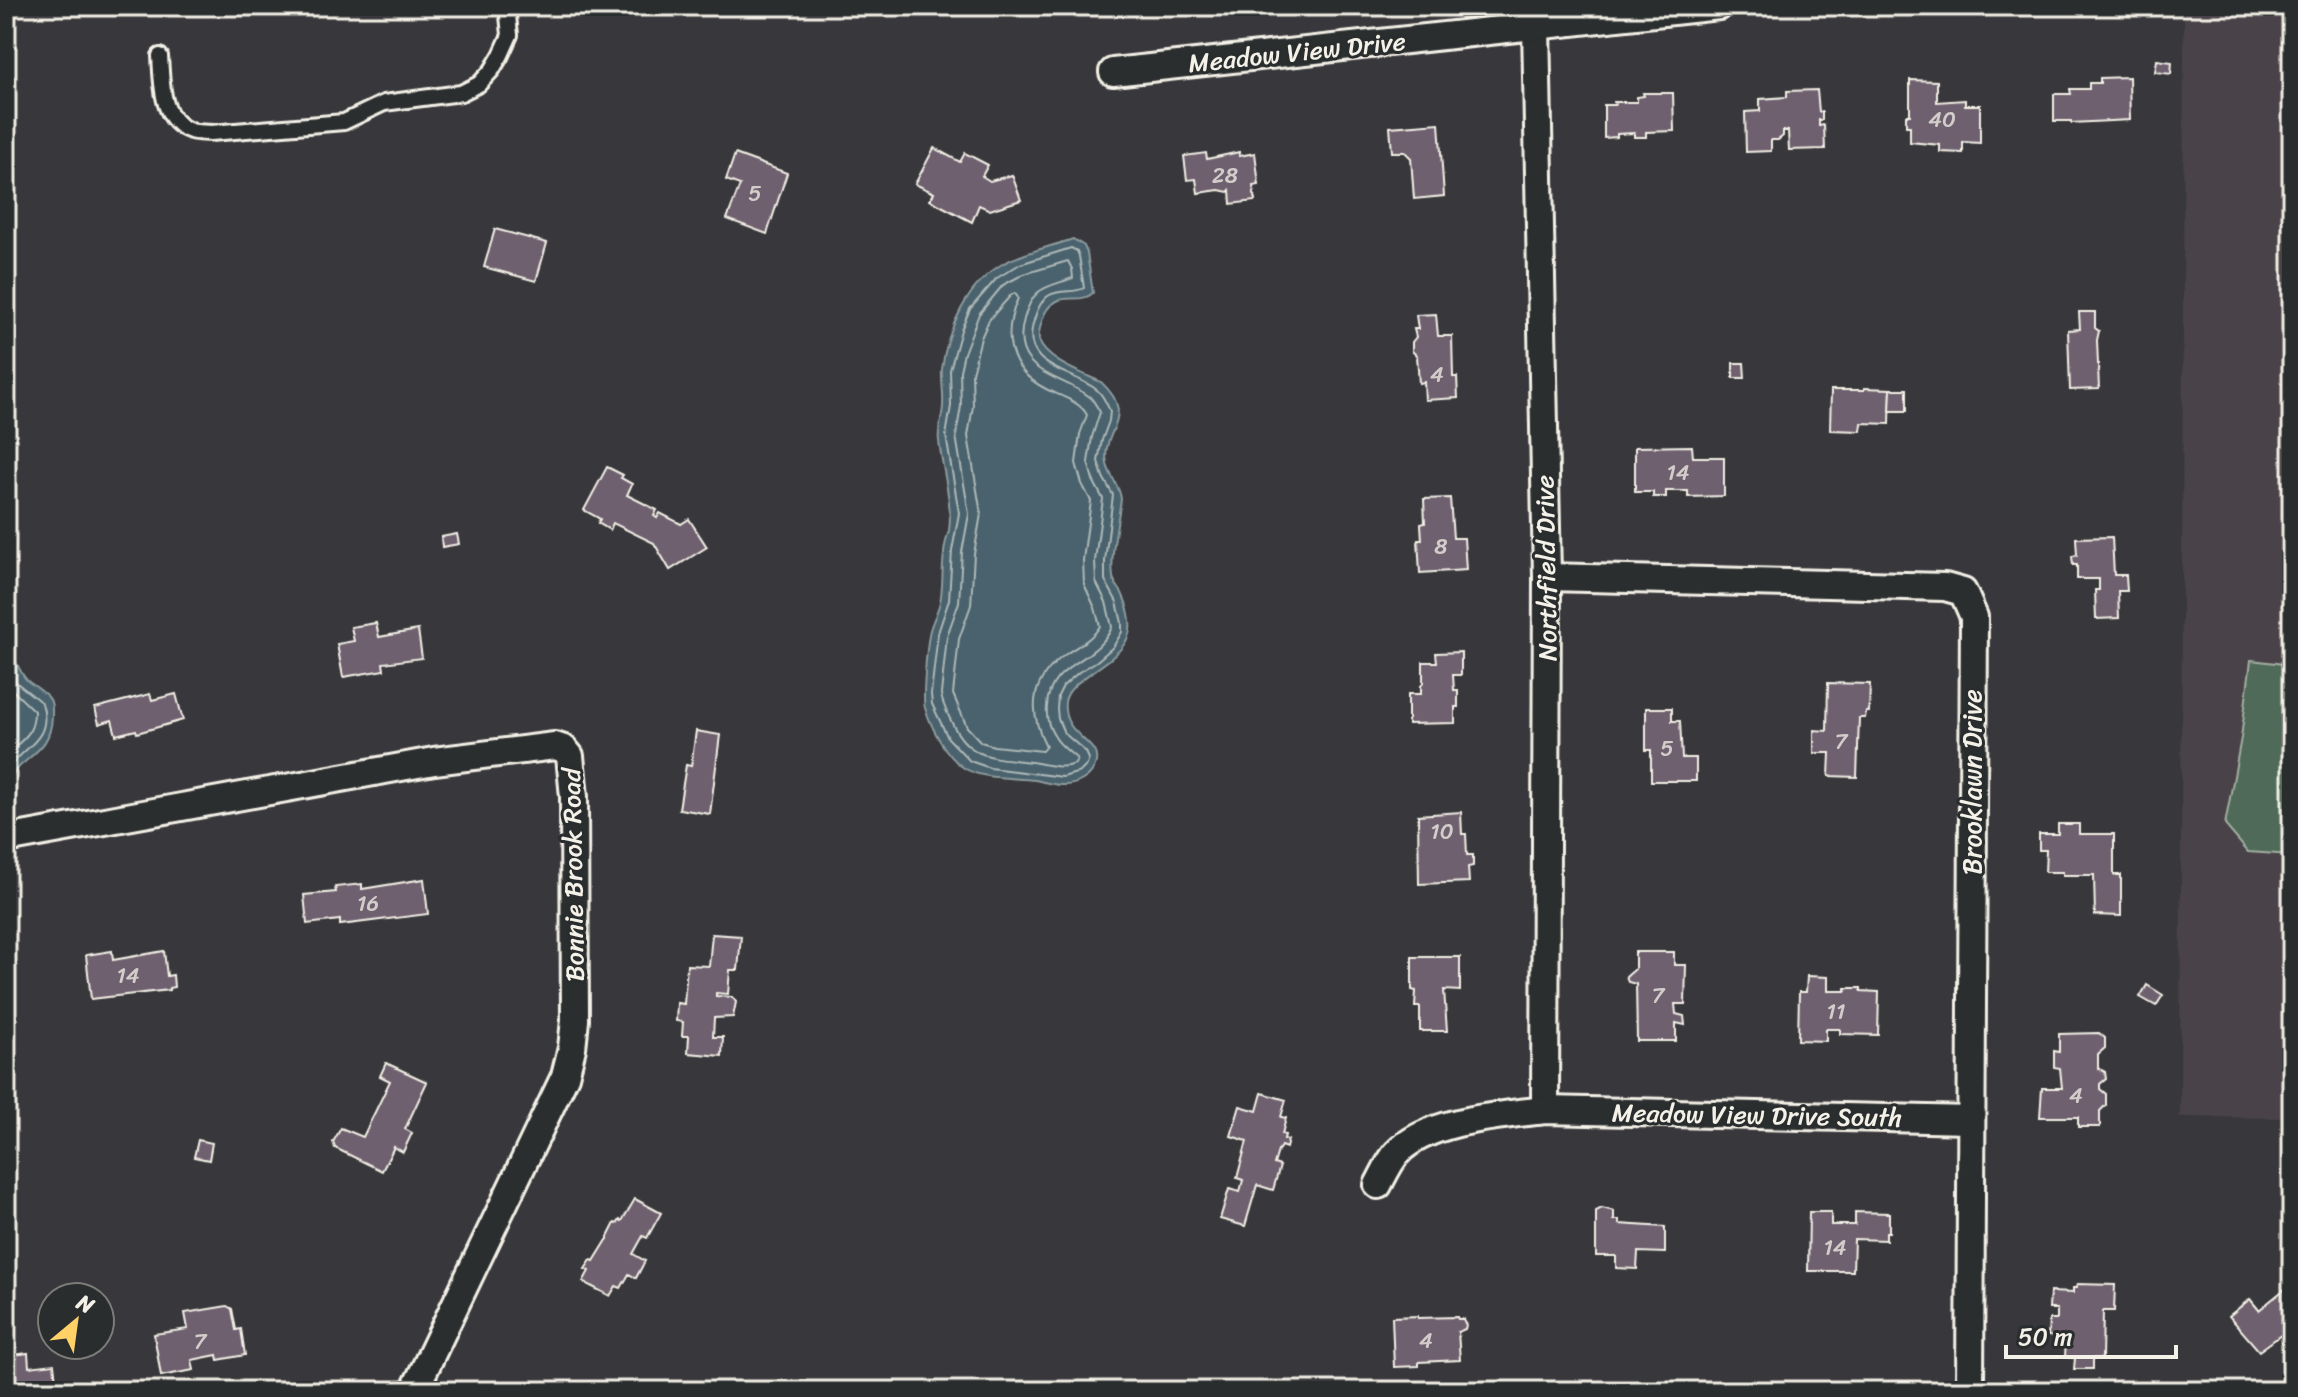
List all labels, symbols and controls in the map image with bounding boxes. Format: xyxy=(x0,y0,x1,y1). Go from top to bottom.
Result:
street label: Meadow View Drive xyxy=(1186,18,1408,86)
house number: 40 xyxy=(1928,100,1956,139)
house number: 28 xyxy=(1212,156,1238,195)
house number: 5 xyxy=(748,174,762,213)
house number: 4 xyxy=(1430,355,1444,394)
house number: 14 xyxy=(1666,453,1690,492)
street label: Northfield Drive xyxy=(1521,475,1571,661)
house number: 8 xyxy=(1434,527,1448,566)
street label: Brooklawn Drive xyxy=(1949,689,1995,875)
house number: 7 xyxy=(1835,722,1849,761)
house number: 5 xyxy=(1660,729,1674,768)
street label: Bonnie Brook Road xyxy=(548,766,598,982)
house number: 10 xyxy=(1430,812,1454,851)
house number: 16 xyxy=(357,884,379,923)
house number: 14 xyxy=(116,956,140,995)
house number: 7 xyxy=(1652,976,1666,1015)
house number: 11 xyxy=(1827,992,1845,1031)
house number: 4 xyxy=(2069,1076,2083,1115)
street label: Meadow View Drive South xyxy=(1611,1089,1903,1141)
house number: 14 xyxy=(1823,1228,1847,1267)
north arrow xyxy=(36,1281,116,1361)
text: N xyxy=(68,1283,102,1325)
scale bar xyxy=(2006,1309,2176,1359)
text: 50 m xyxy=(2018,1316,2073,1358)
house number: 4 xyxy=(1419,1321,1433,1360)
house number: 7 xyxy=(194,1322,208,1361)

